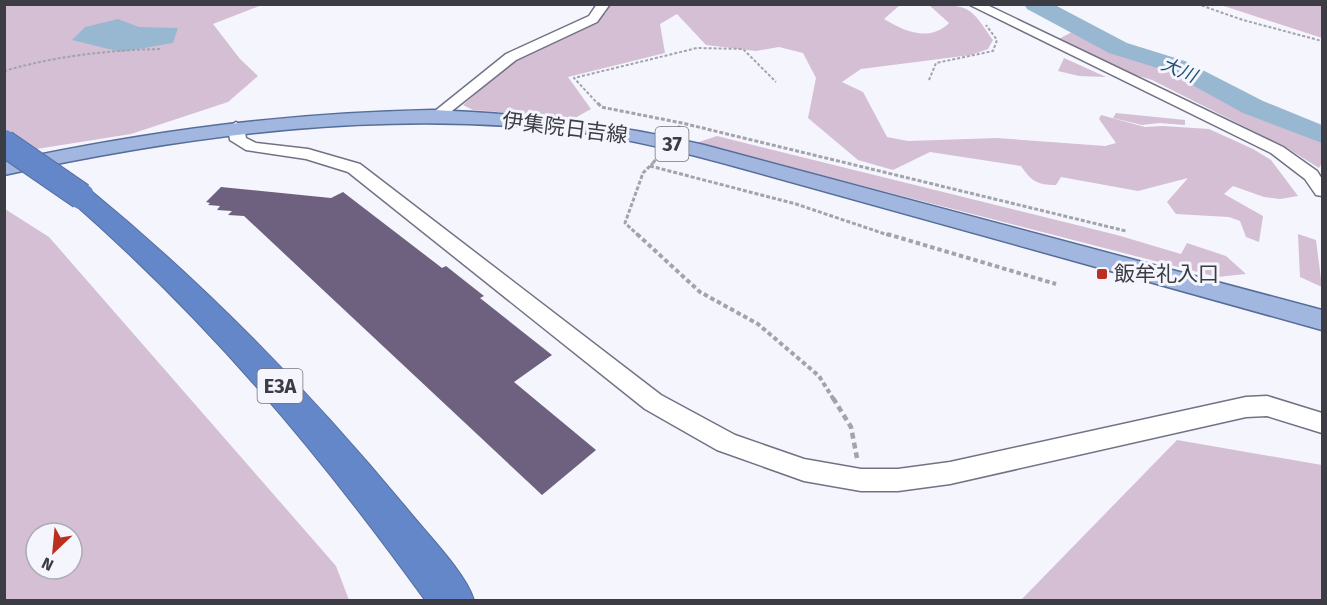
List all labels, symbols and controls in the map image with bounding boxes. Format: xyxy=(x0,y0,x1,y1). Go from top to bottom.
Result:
water label: 大川 xyxy=(1158,53,1202,88)
street label: 伊集院日吉線 xyxy=(501,107,629,149)
road number: 37 xyxy=(656,127,688,161)
place label: 飯牟礼入口 xyxy=(1114,261,1219,287)
marker: 飯牟礼入口 xyxy=(1095,267,1109,281)
road number: E3A xyxy=(258,369,302,403)
north arrow xyxy=(24,521,84,581)
text: N xyxy=(39,553,57,575)

